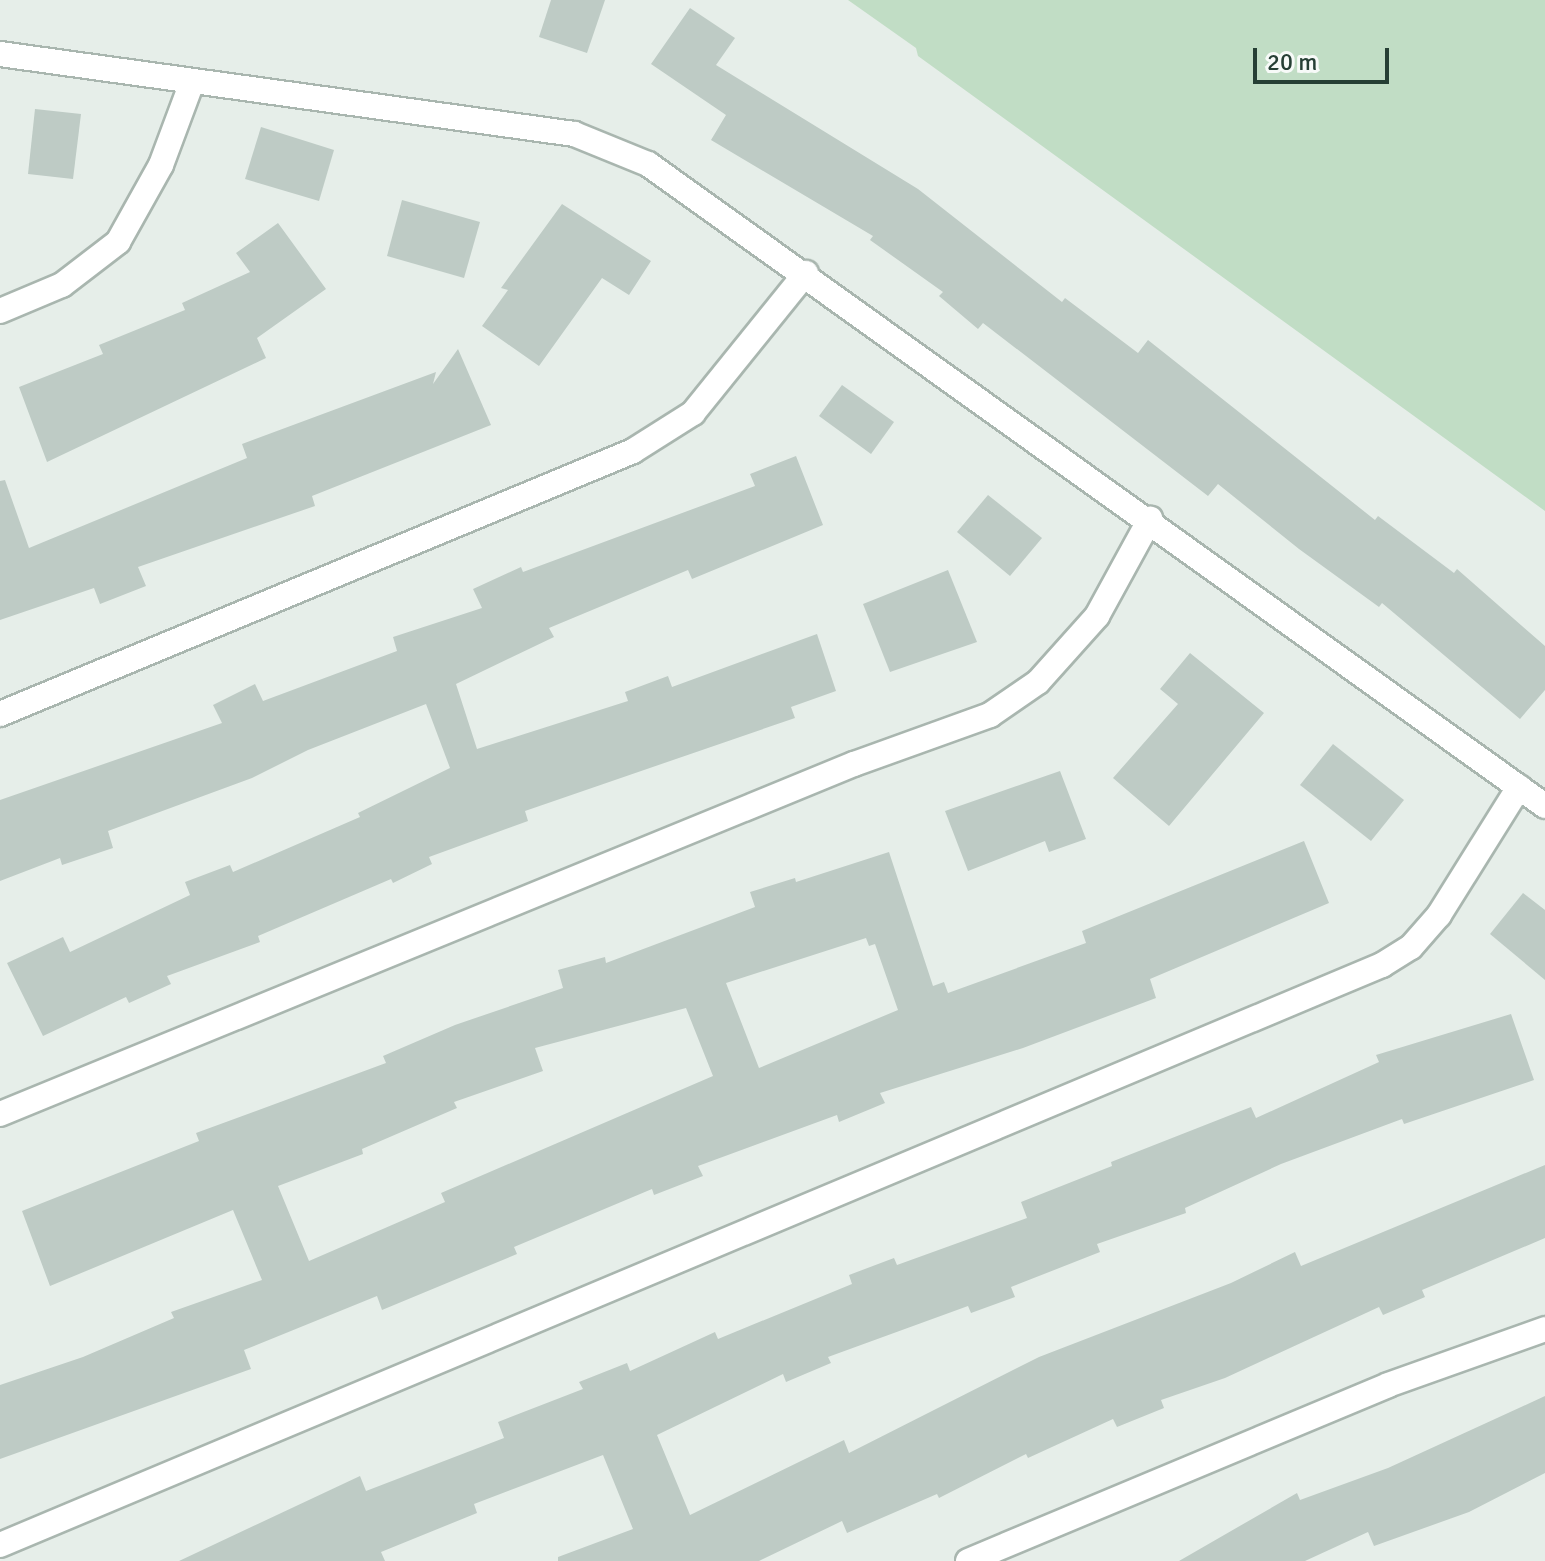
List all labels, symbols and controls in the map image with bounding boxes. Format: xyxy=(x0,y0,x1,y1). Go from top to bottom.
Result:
scale bar xyxy=(1257,32,1393,82)
text: 20 m xyxy=(1267,47,1317,77)

